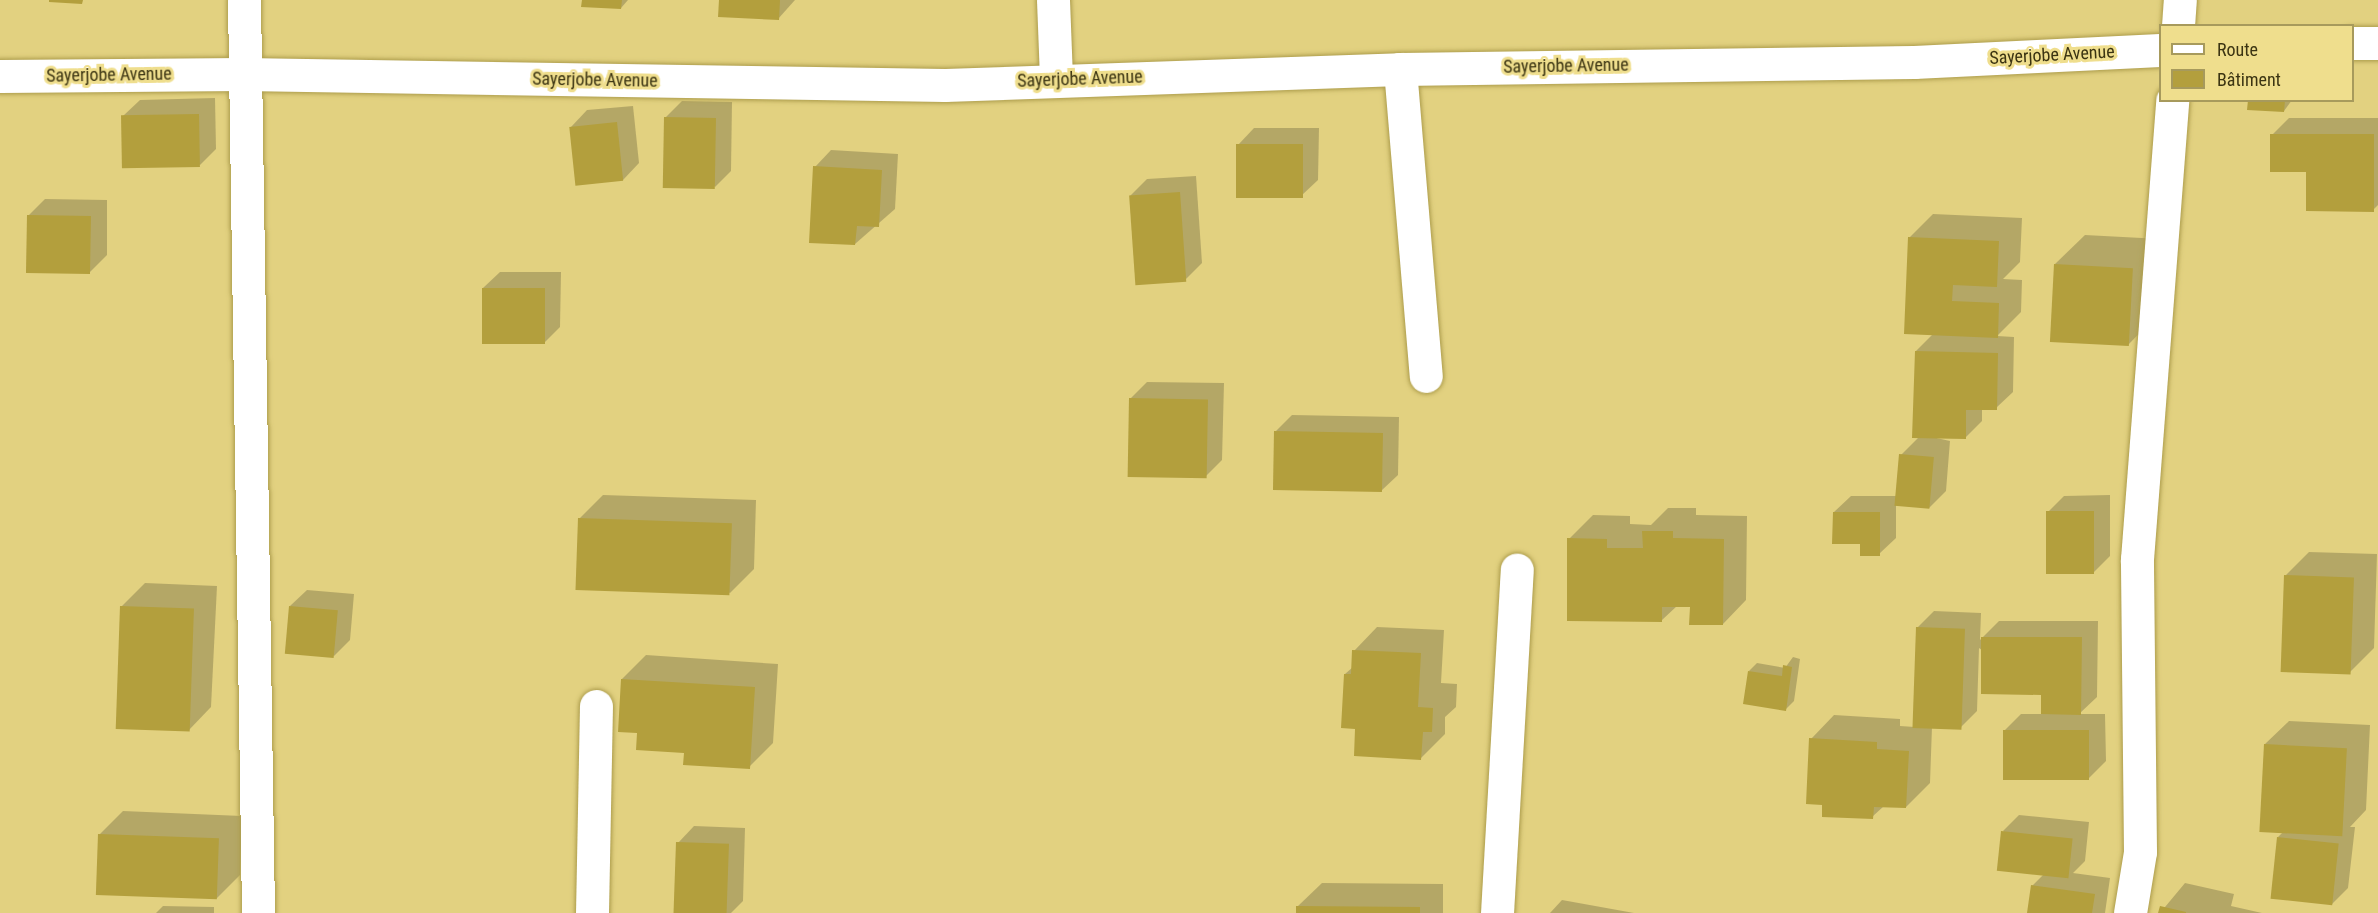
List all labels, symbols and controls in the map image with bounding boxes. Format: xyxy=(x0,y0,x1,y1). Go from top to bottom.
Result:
legend xyxy=(2159,24,2354,102)
text: Route xyxy=(2217,39,2258,60)
street label: Sayerjobe Avenue xyxy=(1989,41,2115,69)
street label: Sayerjobe Avenue xyxy=(1503,54,1629,78)
street label: Sayerjobe Avenue xyxy=(46,63,172,87)
street label: Sayerjobe Avenue xyxy=(1017,66,1143,92)
street label: Sayerjobe Avenue xyxy=(532,68,658,92)
text: Bâtiment xyxy=(2217,69,2281,90)

